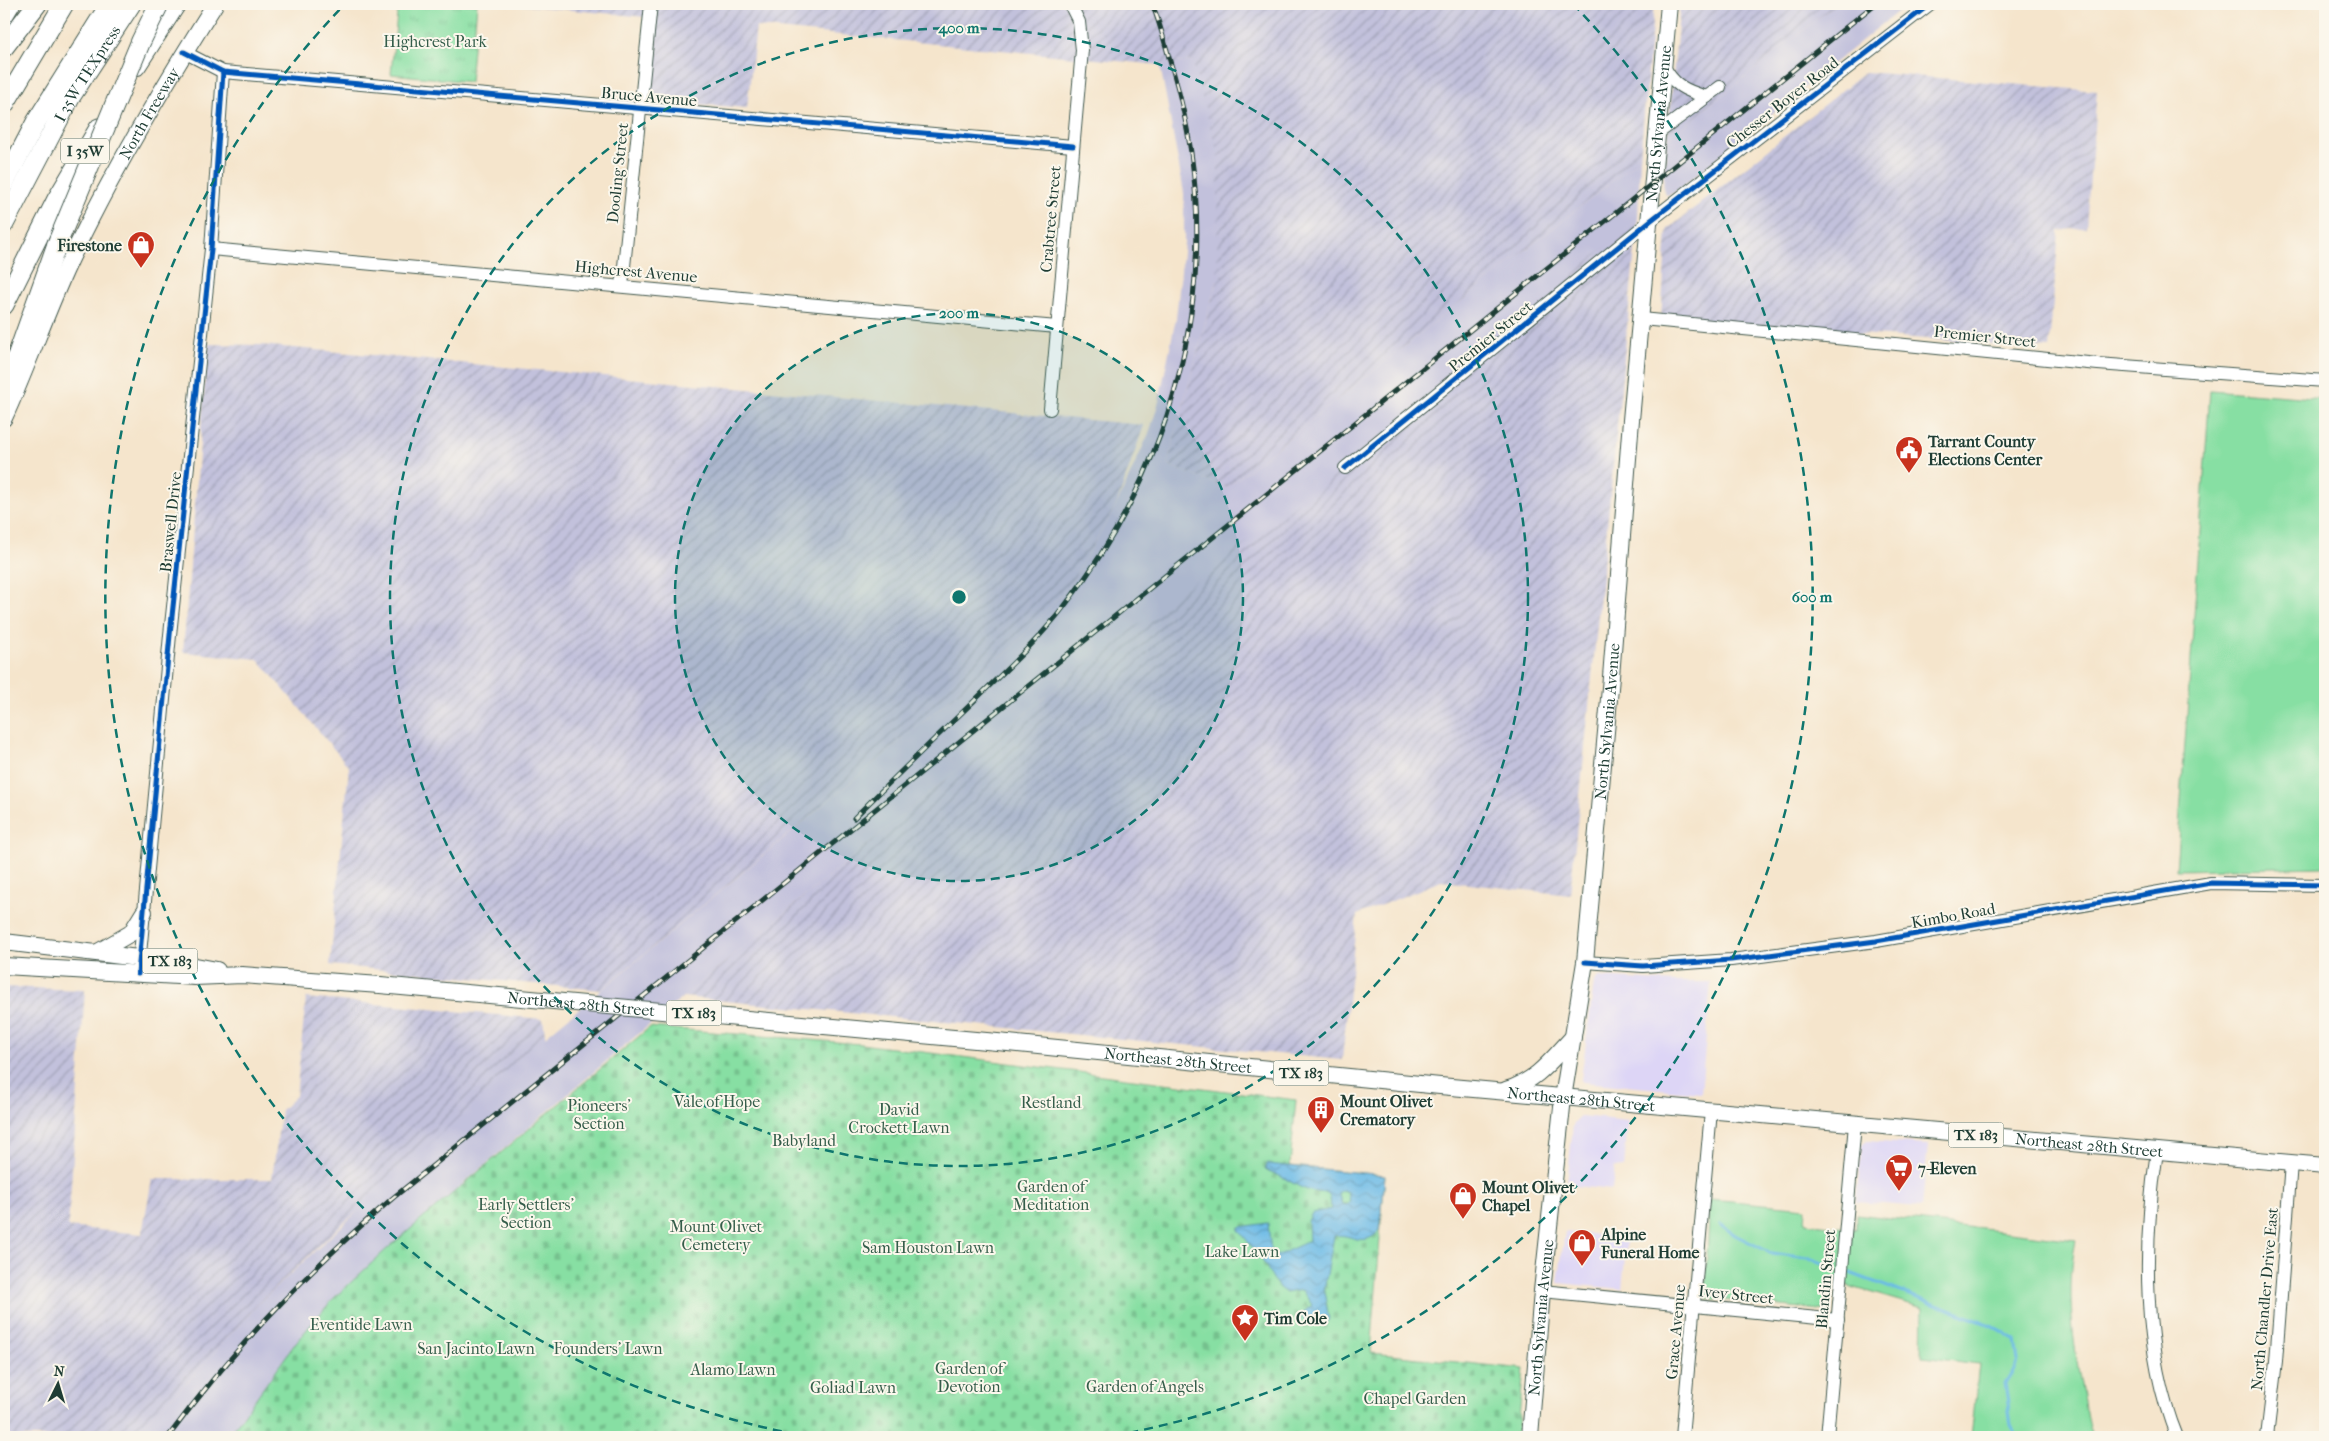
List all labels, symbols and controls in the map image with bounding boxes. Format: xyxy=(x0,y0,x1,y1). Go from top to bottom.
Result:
text: 400 m xyxy=(937,19,980,37)
street label: I 35W TEXpress xyxy=(50,22,125,125)
park label: Highcrest Park xyxy=(383,32,487,51)
street label: North Sylvania Avenue xyxy=(1642,44,1675,203)
street label: Chesser Boyer Road xyxy=(1722,52,1843,152)
street label: North Freeway xyxy=(115,63,184,163)
street label: Bruce Avenue xyxy=(600,83,698,110)
street label: Dooling Street xyxy=(603,122,632,224)
road number: I 35W xyxy=(61,138,109,164)
street label: Crabtree Street xyxy=(1036,165,1065,273)
shop icon: Firestone xyxy=(126,230,156,269)
place label: Firestone xyxy=(56,236,122,255)
street label: Highcrest Avenue xyxy=(574,257,698,286)
street label: Premier Street xyxy=(1444,297,1536,376)
text: 200 m xyxy=(939,304,979,322)
street label: Premier Street xyxy=(1933,322,2037,351)
place label: Tarrant County Elections Center xyxy=(1927,432,2043,469)
public building icon: Tarrant County Elections Center xyxy=(1894,435,1924,474)
street label: Braswell Drive xyxy=(156,471,185,573)
centre of rings xyxy=(950,588,968,606)
text: 600 m xyxy=(1792,588,1833,606)
street label: North Sylvania Avenue xyxy=(1591,642,1624,801)
street label: Kimbo Road xyxy=(1910,899,1997,932)
road number: TX 183 xyxy=(142,948,198,974)
street label: Northeast 28th Street xyxy=(506,988,656,1020)
road number: TX 183 xyxy=(666,1000,722,1026)
street label: Northeast 28th Street xyxy=(1103,1044,1253,1077)
road number: TX 183 xyxy=(1274,1060,1328,1086)
street label: Northeast 28th Street xyxy=(1506,1083,1656,1115)
park label: Vale of Hope xyxy=(673,1092,760,1111)
place label: Mount Olivet Crematory xyxy=(1339,1092,1433,1130)
park label: Restland xyxy=(1021,1093,1082,1112)
building icon: Mount Olivet Crematory xyxy=(1306,1095,1336,1134)
park label: Pioneers’ Section xyxy=(567,1096,631,1133)
park label: David Crockett Lawn xyxy=(848,1100,950,1137)
road number: TX 183 xyxy=(1948,1122,2004,1148)
street label: Northeast 28th Street xyxy=(2014,1129,2164,1161)
park label: Babyland xyxy=(772,1131,836,1150)
supermarket icon: 7-Eleven xyxy=(1884,1153,1914,1192)
place label: 7-Eleven xyxy=(1917,1159,1977,1178)
park label: Garden of Meditation xyxy=(1013,1177,1090,1214)
place label: Mount Olivet Chapel xyxy=(1481,1178,1575,1216)
shop icon: Mount Olivet Chapel xyxy=(1448,1181,1478,1220)
park label: Early Settlers’ Section xyxy=(478,1195,574,1232)
street label: North Chandler Drive East xyxy=(2247,1206,2282,1391)
park label: Mount Olivet Cemetery xyxy=(670,1217,763,1254)
place label: Alpine Funeral Home xyxy=(1600,1225,1700,1262)
shop icon: Alpine Funeral Home xyxy=(1567,1228,1597,1267)
street label: Blandin Street xyxy=(1812,1228,1839,1330)
park label: Sam Houston Lawn xyxy=(862,1238,995,1257)
street label: North Sylvania Avenue xyxy=(1524,1238,1558,1397)
park label: Lake Lawn xyxy=(1205,1242,1280,1261)
street label: Ivey Street xyxy=(1697,1281,1775,1308)
street label: Grace Avenue xyxy=(1662,1284,1689,1380)
place icon: Tim Cole xyxy=(1230,1303,1260,1342)
place label: Tim Cole xyxy=(1263,1309,1327,1328)
park label: Eventide Lawn xyxy=(310,1315,413,1334)
park label: San Jacinto Lawn xyxy=(417,1339,536,1358)
park label: Founders’ Lawn xyxy=(554,1339,663,1358)
north arrow xyxy=(32,1358,82,1408)
park label: Garden of Devotion xyxy=(935,1359,1007,1396)
park label: Alamo Lawn xyxy=(690,1360,776,1379)
text: N xyxy=(53,1363,65,1381)
park label: Garden of Angels xyxy=(1086,1377,1204,1396)
park label: Goliad Lawn xyxy=(810,1378,897,1397)
park label: Chapel Garden xyxy=(1364,1389,1467,1408)

